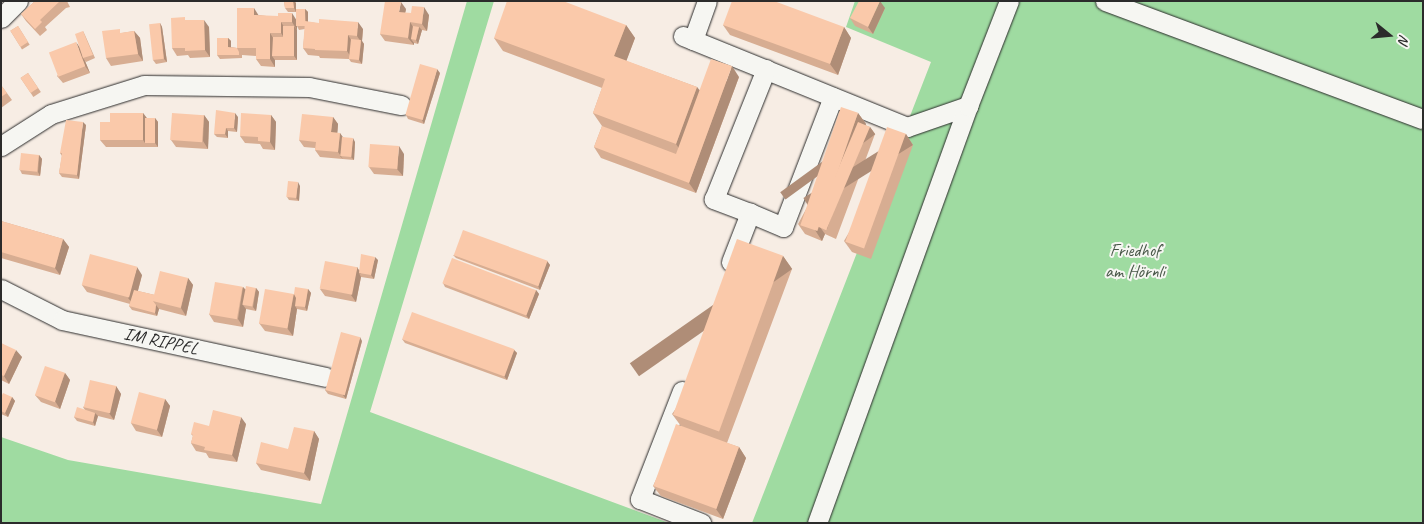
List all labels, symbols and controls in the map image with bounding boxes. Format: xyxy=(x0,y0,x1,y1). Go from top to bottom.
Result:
north arrow xyxy=(1364,10,1414,60)
text: N xyxy=(1394,33,1413,46)
park label: Friedhof am Hörnli xyxy=(1105,240,1165,282)
street label: IM RIPPEL xyxy=(122,323,200,359)

